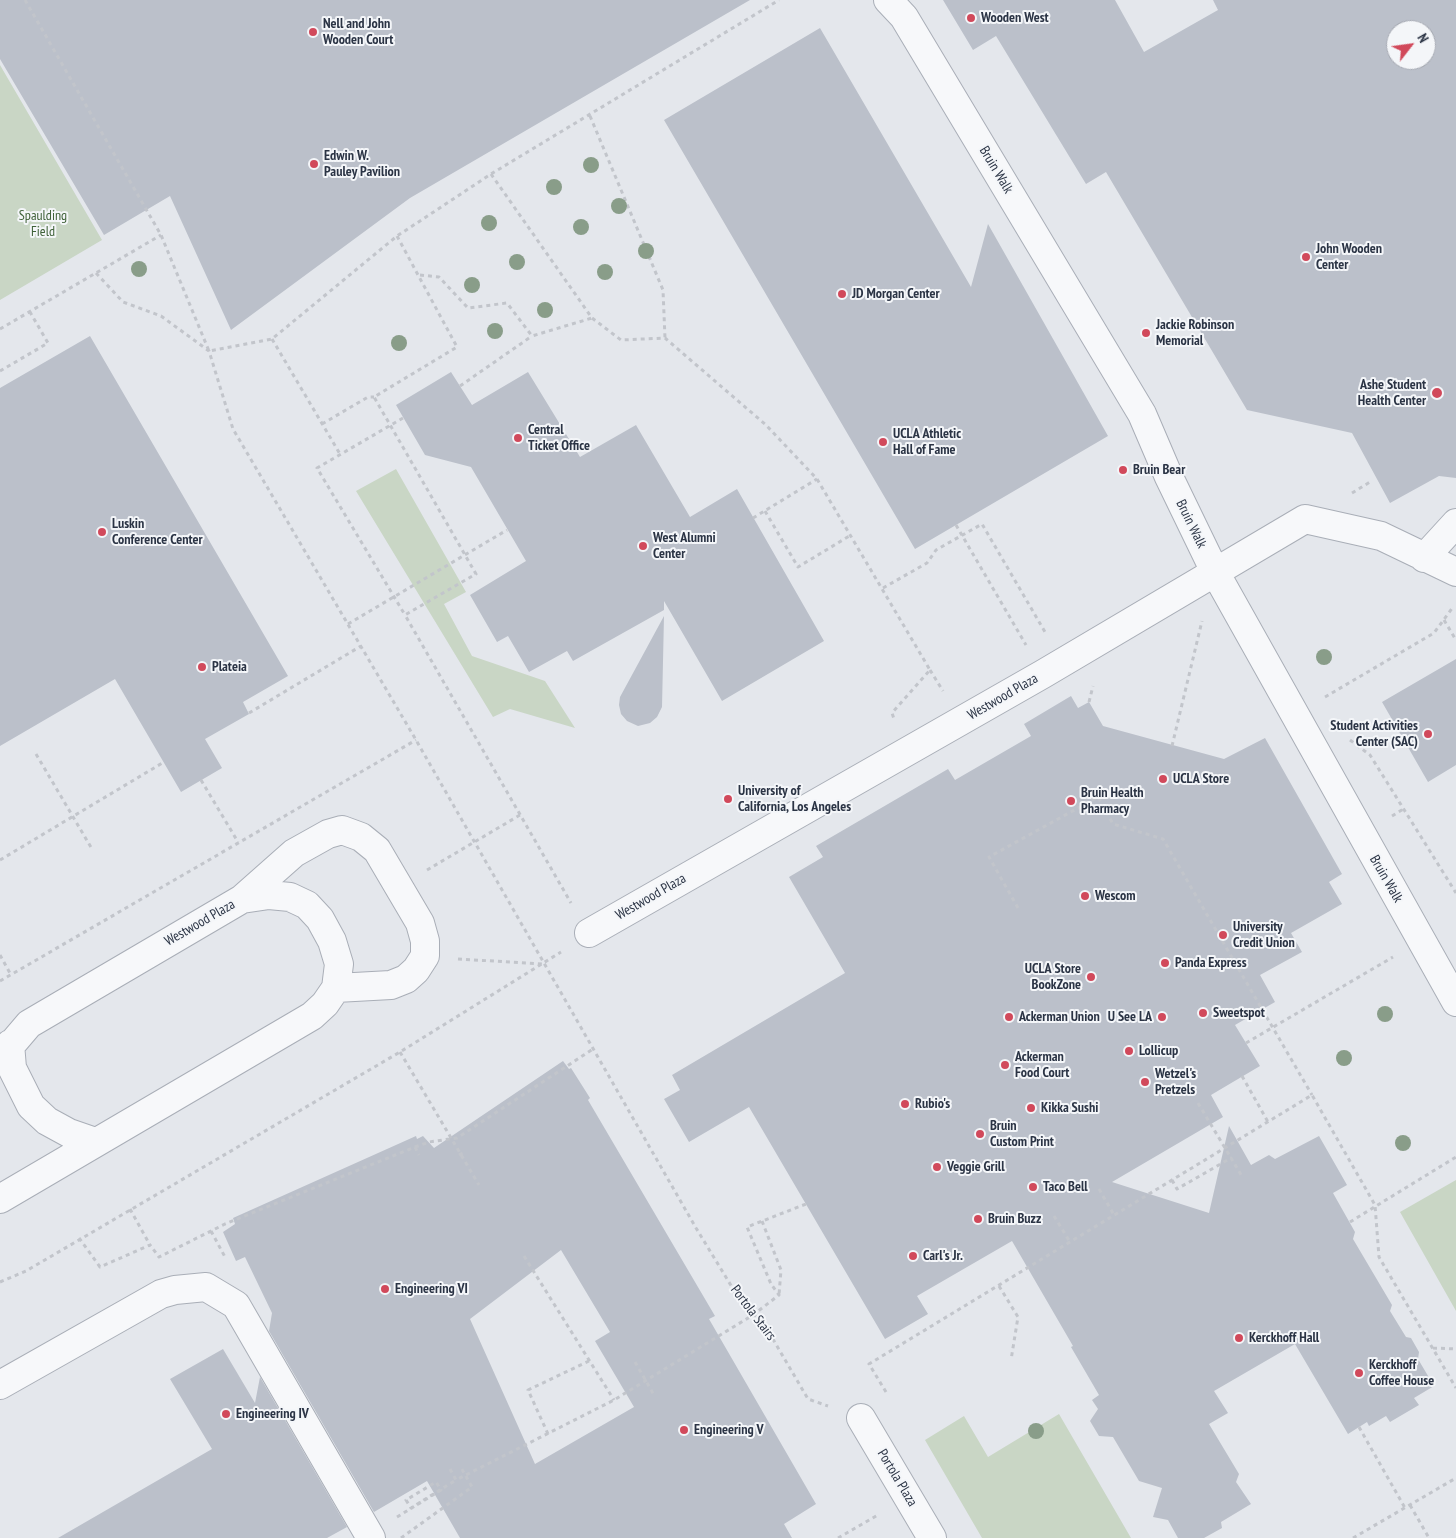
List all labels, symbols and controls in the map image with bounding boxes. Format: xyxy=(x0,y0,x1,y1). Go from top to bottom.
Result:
place label: Wooden West xyxy=(981,10,1049,26)
marker: Wooden West xyxy=(965,12,977,24)
place label: Nell and John Wooden Court xyxy=(323,16,393,48)
north arrow xyxy=(1386,20,1436,70)
marker: Nell and John Wooden Court xyxy=(307,26,319,38)
text: N xyxy=(1413,30,1433,46)
street label: Bruin Walk xyxy=(975,143,1017,197)
place label: Edwin W. Pauley Pavilion xyxy=(324,148,400,180)
marker: Edwin W. Pauley Pavilion xyxy=(308,158,320,170)
park label: Spaulding Field xyxy=(19,208,67,240)
place label: John Wooden Center xyxy=(1316,241,1382,274)
marker: John Wooden Center xyxy=(1300,251,1312,263)
place label: JD Morgan Center xyxy=(852,286,940,302)
marker: JD Morgan Center xyxy=(836,288,848,300)
place label: Jackie Robinson Memorial xyxy=(1156,317,1234,350)
marker: Jackie Robinson Memorial xyxy=(1140,327,1152,339)
place label: Ashe Student Health Center xyxy=(1358,377,1426,410)
marker: Ashe Student Health Center xyxy=(1430,386,1444,400)
place label: Central Ticket Office xyxy=(528,422,590,454)
place label: UCLA Athletic Hall of Fame xyxy=(893,426,961,458)
marker: Central Ticket Office xyxy=(512,432,524,444)
marker: UCLA Athletic Hall of Fame xyxy=(877,436,889,448)
place label: Bruin Bear xyxy=(1133,462,1185,478)
marker: Bruin Bear xyxy=(1117,464,1129,476)
street label: Bruin Walk xyxy=(1172,497,1210,551)
place label: Luskin Conference Center xyxy=(112,516,203,548)
marker: Luskin Conference Center xyxy=(96,526,108,538)
place label: West Alumni Center xyxy=(653,530,716,562)
marker: West Alumni Center xyxy=(637,540,649,552)
place label: Plateia xyxy=(212,659,247,675)
marker: Plateia xyxy=(196,661,208,673)
street label: Westwood Plaza xyxy=(965,670,1041,724)
place label: Student Activities Center (SAC) xyxy=(1330,718,1418,750)
marker: Student Activities Center (SAC) xyxy=(1422,728,1434,740)
place label: UCLA Store xyxy=(1173,771,1229,787)
marker: UCLA Store xyxy=(1157,773,1169,785)
place label: University of California, Los Angeles xyxy=(738,783,851,816)
place label: Bruin Health Pharmacy xyxy=(1081,785,1144,818)
marker: University of California, Los Angeles xyxy=(722,793,734,805)
marker: Bruin Health Pharmacy xyxy=(1065,795,1077,807)
street label: Bruin Walk xyxy=(1366,852,1406,906)
street label: Westwood Plaza xyxy=(613,870,689,924)
place label: Wescom xyxy=(1095,888,1136,904)
marker: Wescom xyxy=(1079,890,1091,902)
street label: Westwood Plaza xyxy=(162,896,238,950)
place label: University Credit Union xyxy=(1233,919,1295,952)
marker: University Credit Union xyxy=(1217,929,1229,941)
place label: Panda Express xyxy=(1175,955,1247,971)
marker: Panda Express xyxy=(1159,957,1171,969)
place label: UCLA Store BookZone xyxy=(1025,961,1081,994)
marker: UCLA Store BookZone xyxy=(1085,971,1097,983)
place label: Sweetspot xyxy=(1213,1005,1265,1021)
marker: Sweetspot xyxy=(1197,1007,1209,1019)
place label: Ackerman Union xyxy=(1019,1009,1100,1025)
place label: U See LA xyxy=(1108,1009,1152,1025)
marker: Ackerman Union xyxy=(1003,1011,1015,1023)
marker: U See LA xyxy=(1156,1011,1168,1023)
place label: Lollicup xyxy=(1139,1043,1178,1059)
marker: Lollicup xyxy=(1123,1045,1135,1057)
place label: Ackerman Food Court xyxy=(1015,1049,1069,1082)
marker: Ackerman Food Court xyxy=(999,1059,1011,1071)
place label: Wetzel's Pretzels xyxy=(1155,1066,1196,1098)
marker: Wetzel's Pretzels xyxy=(1139,1076,1151,1088)
place label: Rubio's xyxy=(915,1096,950,1112)
marker: Rubio's xyxy=(899,1098,911,1110)
place label: Kikka Sushi xyxy=(1041,1100,1098,1116)
marker: Kikka Sushi xyxy=(1025,1102,1037,1114)
place label: Bruin Custom Print xyxy=(990,1118,1054,1150)
marker: Bruin Custom Print xyxy=(974,1128,986,1140)
place label: Veggie Grill xyxy=(947,1159,1005,1175)
marker: Veggie Grill xyxy=(931,1161,943,1173)
place label: Taco Bell xyxy=(1043,1179,1088,1195)
marker: Taco Bell xyxy=(1027,1181,1039,1193)
place label: Bruin Buzz xyxy=(988,1211,1041,1227)
marker: Bruin Buzz xyxy=(972,1213,984,1225)
place label: Carl's Jr. xyxy=(923,1248,963,1264)
marker: Carl's Jr. xyxy=(907,1250,919,1262)
place label: Engineering VI xyxy=(395,1281,468,1297)
street label: Portola Stairs xyxy=(727,1282,779,1344)
marker: Engineering VI xyxy=(379,1283,391,1295)
place label: Kerckhoff Hall xyxy=(1249,1330,1319,1346)
marker: Kerckhoff Hall xyxy=(1233,1332,1245,1344)
place label: Kerckhoff Coffee House xyxy=(1369,1357,1434,1390)
marker: Kerckhoff Coffee House xyxy=(1353,1367,1365,1379)
place label: Engineering IV xyxy=(236,1406,309,1422)
marker: Engineering IV xyxy=(220,1408,232,1420)
place label: Engineering V xyxy=(694,1422,764,1438)
marker: Engineering V xyxy=(678,1424,690,1436)
street label: Portola Plaza xyxy=(873,1446,921,1510)

